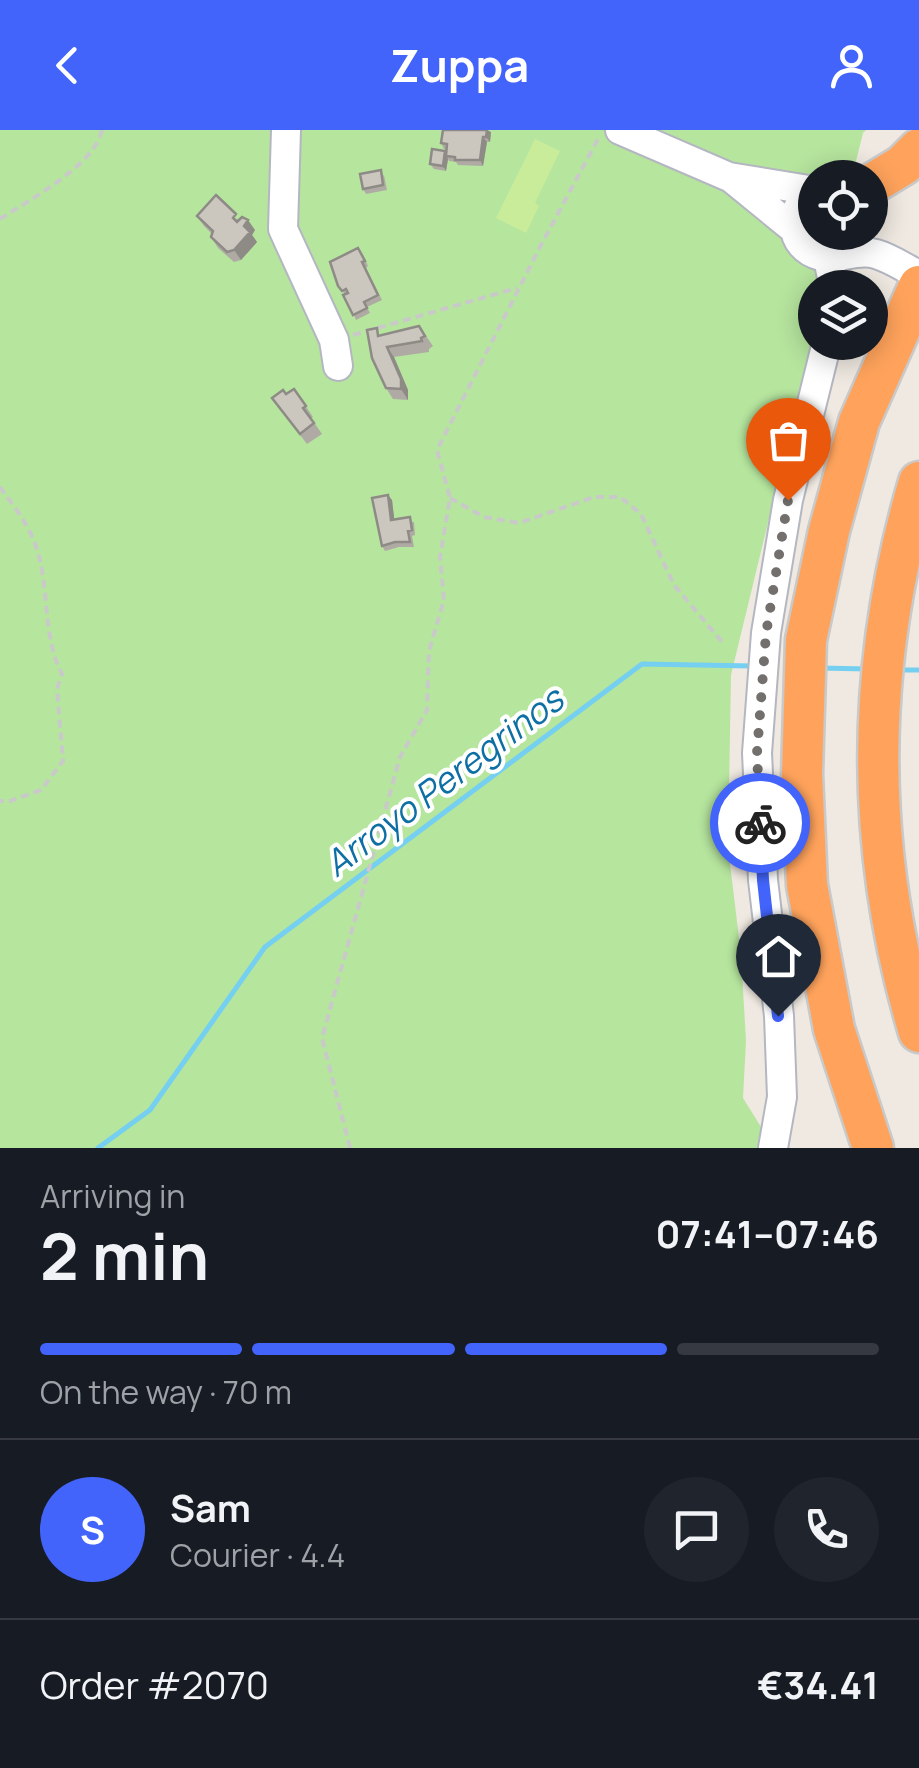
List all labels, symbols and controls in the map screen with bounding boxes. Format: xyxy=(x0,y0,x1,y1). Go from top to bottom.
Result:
text: Zuppa xyxy=(390,34,529,96)
icon: back xyxy=(40,38,95,93)
icon: person xyxy=(824,38,879,93)
map controls xyxy=(798,160,888,360)
button: locate xyxy=(798,160,888,250)
button: layers xyxy=(798,270,888,360)
pin xyxy=(746,398,831,501)
icon: bag xyxy=(761,413,816,468)
water label: Arroyo Peregrinos xyxy=(314,674,575,887)
courier xyxy=(710,773,810,873)
icon: bike xyxy=(733,796,788,851)
pin xyxy=(736,914,821,1017)
icon: home xyxy=(751,929,806,984)
text: Arriving in xyxy=(40,1174,185,1218)
text: 07:41–07:46 xyxy=(655,1207,879,1259)
text: 2 min xyxy=(40,1211,209,1300)
text: On the way · 70 m xyxy=(40,1370,292,1414)
button: chat xyxy=(644,1477,749,1582)
button: phone xyxy=(774,1477,879,1582)
text: Sam xyxy=(170,1481,251,1533)
text: S xyxy=(80,1503,105,1555)
text: Courier · 4.4 xyxy=(170,1533,345,1577)
text: Order #2070 xyxy=(40,1658,269,1710)
text: €34.41 xyxy=(757,1658,879,1710)

